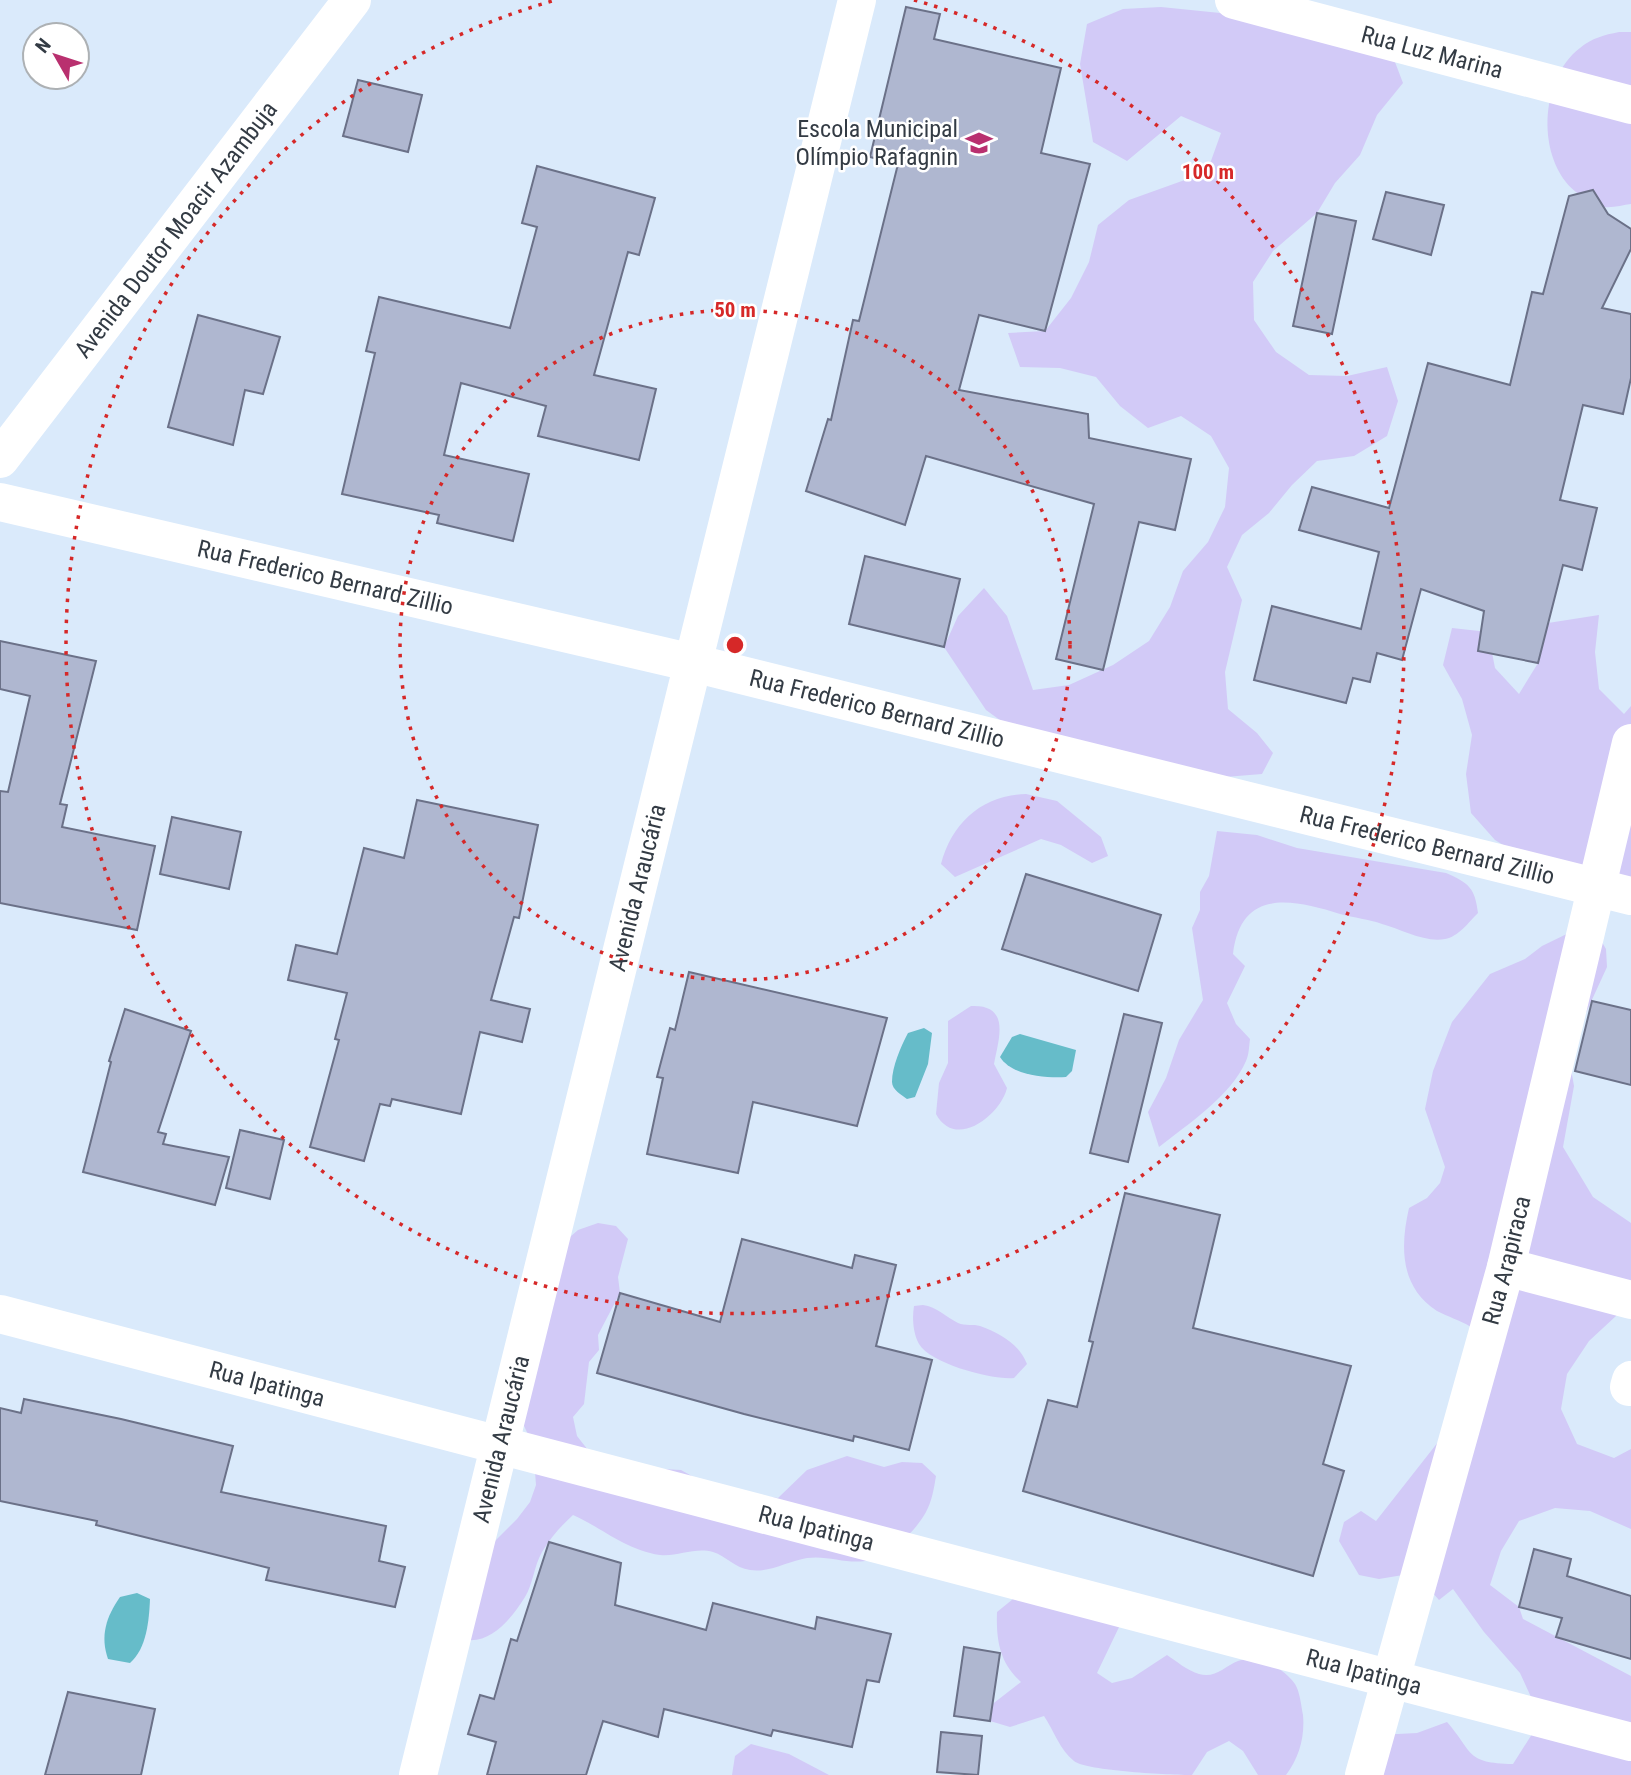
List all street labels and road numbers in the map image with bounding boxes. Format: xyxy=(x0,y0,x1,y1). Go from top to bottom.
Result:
street label: Rua Luz Marina xyxy=(1358,20,1506,85)
street label: Avenida Doutor Moacir Azambuja xyxy=(69,96,283,363)
street label: Rua Frederico Bernard Zillio xyxy=(195,534,456,621)
street label: Rua Frederico Bernard Zillio xyxy=(747,664,1007,754)
street label: Rua Frederico Bernard Zillio xyxy=(1297,800,1558,891)
street label: Avenida Araucária xyxy=(603,801,672,974)
street label: Rua Arapiraca xyxy=(1477,1193,1536,1328)
street label: Avenida Araucária xyxy=(467,1353,535,1526)
street label: Rua Ipatinga xyxy=(206,1355,328,1413)
street label: Rua Ipatinga xyxy=(756,1500,877,1557)
street label: Rua Ipatinga xyxy=(1303,1643,1425,1700)

